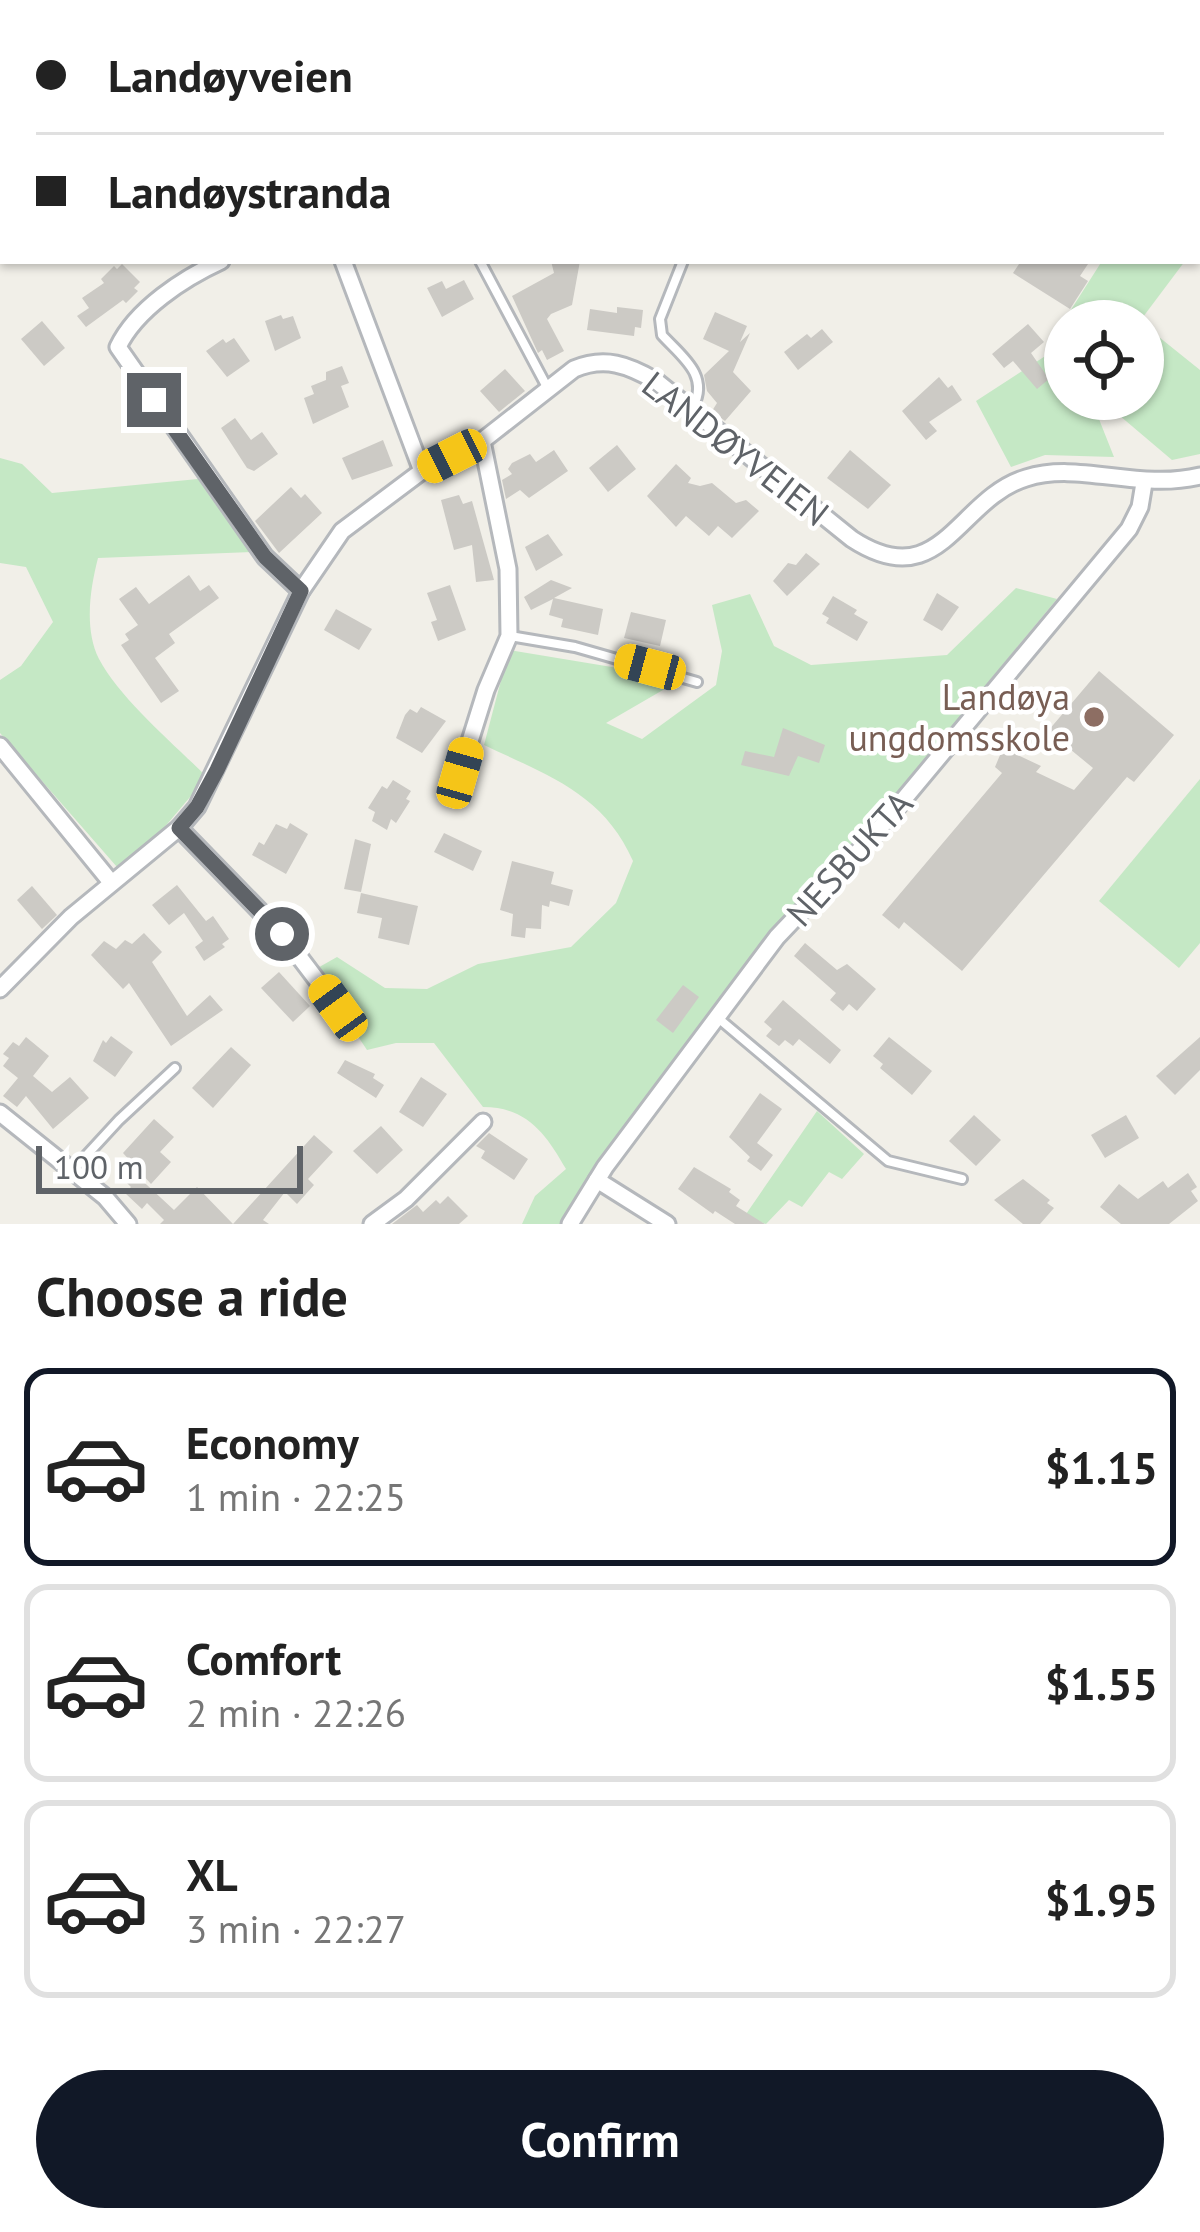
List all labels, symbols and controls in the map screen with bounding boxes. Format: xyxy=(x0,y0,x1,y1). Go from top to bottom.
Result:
text: Landøyveien xyxy=(108,46,353,104)
text: Landøystranda xyxy=(108,162,391,220)
map controls xyxy=(1044,300,1164,420)
button: locate xyxy=(1044,300,1164,420)
street label: LANDØYVEIEN xyxy=(633,360,839,536)
route end xyxy=(127,373,181,427)
car xyxy=(412,424,492,488)
car xyxy=(611,640,689,694)
place label: Landøya ungdomsskole xyxy=(848,673,1070,761)
marker: Landøya ungdomsskole xyxy=(1081,704,1107,730)
car xyxy=(433,733,487,813)
street label: NESBUKTA xyxy=(776,780,922,936)
route start xyxy=(255,907,309,961)
car xyxy=(302,968,374,1048)
scale bar xyxy=(36,1140,303,1193)
text: 100 m xyxy=(54,1145,144,1188)
text: Choose a ride xyxy=(36,1261,348,1331)
icon: car xyxy=(42,1413,150,1521)
text: Economy xyxy=(186,1413,359,1471)
text: $1.15 xyxy=(1045,1438,1158,1496)
text: 1 min · 22:25 xyxy=(186,1471,406,1522)
icon: car xyxy=(42,1629,150,1737)
text: Comfort xyxy=(186,1629,341,1687)
text: $1.55 xyxy=(1045,1654,1158,1712)
text: 2 min · 22:26 xyxy=(186,1687,406,1738)
icon: car xyxy=(42,1845,150,1953)
text: XL xyxy=(186,1845,238,1903)
text: $1.95 xyxy=(1045,1870,1158,1928)
text: 3 min · 22:27 xyxy=(186,1903,406,1954)
button: Confirm xyxy=(36,2070,1164,2208)

